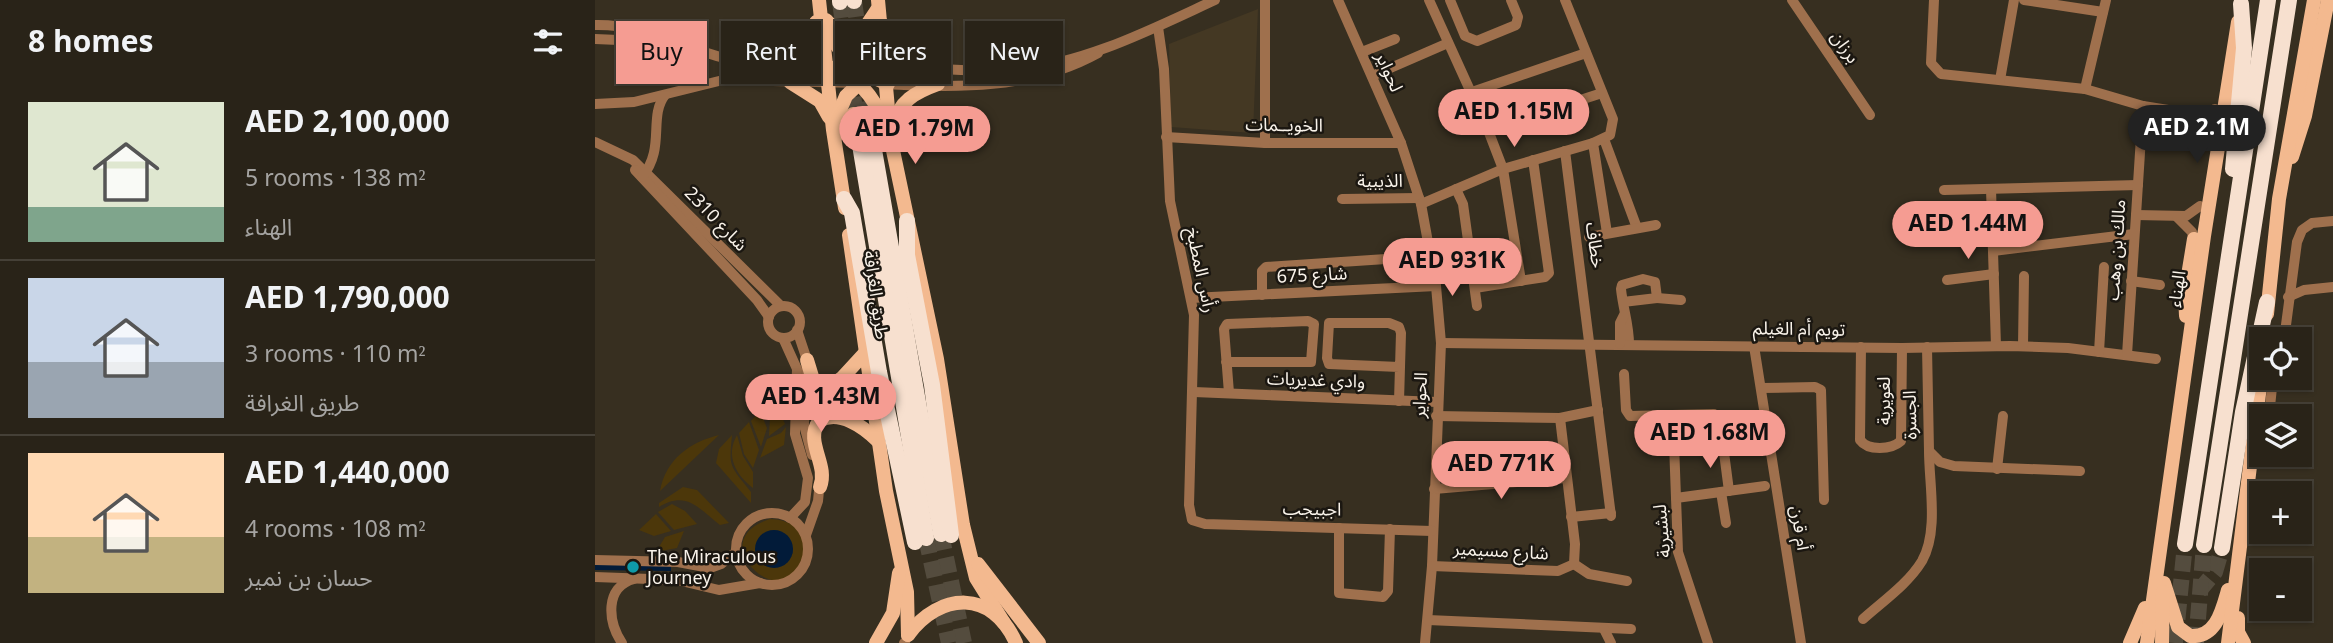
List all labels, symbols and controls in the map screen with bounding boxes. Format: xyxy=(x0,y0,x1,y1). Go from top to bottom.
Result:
text: 8 homes xyxy=(28,11,153,74)
chip: Buy xyxy=(616,21,707,84)
chip: Rent xyxy=(721,21,821,84)
chip: Filters xyxy=(835,21,951,84)
chip: New xyxy=(965,21,1063,84)
street label: برزان xyxy=(1819,22,1871,72)
icon: filters xyxy=(529,23,567,61)
street label: لحواير xyxy=(1363,44,1415,99)
text: AED 1.15M xyxy=(1454,87,1574,136)
pin: AED 1.15M xyxy=(1434,90,1594,149)
text: AED 2,100,000 xyxy=(245,91,450,154)
text: AED 2.1M xyxy=(2144,103,2250,152)
text: AED 1.79M xyxy=(855,104,975,153)
street label: الخويــمات xyxy=(1245,105,1323,145)
pin: AED 1.79M xyxy=(835,106,995,166)
pin: AED 2.1M xyxy=(2125,106,2269,165)
icon: home xyxy=(84,130,168,214)
text: 5 rooms · 138 m² xyxy=(245,154,426,203)
street label: الذيبية xyxy=(1357,162,1403,200)
street label: شارع 2310 xyxy=(674,177,758,261)
street label: مالك بن وهب xyxy=(2094,198,2138,302)
text: AED 1.44M xyxy=(1908,199,2028,248)
pin: AED 1.44M xyxy=(1888,202,2048,261)
text: الهناء xyxy=(245,203,292,252)
street label: خطاف xyxy=(1573,219,1617,271)
street label: رأس المطبخ xyxy=(1173,224,1229,316)
text: AED 931K xyxy=(1399,236,1505,285)
pin: AED 931K xyxy=(1380,238,1524,298)
street label: طريق الغرافة xyxy=(851,248,901,342)
street label: شارع 675 xyxy=(1276,254,1348,296)
text: AED 1,790,000 xyxy=(245,267,450,330)
street label: الهناء xyxy=(2156,268,2198,310)
icon: home xyxy=(84,306,168,390)
street label: تويم أم الغيلم xyxy=(1753,309,1845,349)
map controls xyxy=(2249,327,2312,621)
button: locate xyxy=(2249,327,2312,390)
text: 3 rooms · 110 m² xyxy=(245,330,426,379)
street label: وادي غديريات xyxy=(1266,359,1366,401)
street label: الحواير xyxy=(1400,371,1440,420)
text: AED 1.43M xyxy=(761,372,881,421)
pin: AED 1.43M xyxy=(741,374,901,434)
street label: لغويرية xyxy=(1865,377,1903,425)
text: طريق الغرافة xyxy=(245,379,359,428)
street label: الجسرة xyxy=(1891,390,1929,440)
button: layers xyxy=(2249,404,2312,467)
text: AED 1.68M xyxy=(1650,408,1770,457)
pin: AED 1.68M xyxy=(1630,410,1790,470)
text: AED 771K xyxy=(1448,439,1554,488)
text: AED 1,440,000 xyxy=(245,442,450,505)
pin: AED 771K xyxy=(1429,442,1573,501)
icon: home xyxy=(84,481,168,565)
button: + xyxy=(2249,481,2312,544)
street label: اجبيجب xyxy=(1282,489,1342,529)
street label: لبشيرية xyxy=(1641,503,1683,559)
street label: أم قرن xyxy=(1778,503,1822,553)
text: 4 rooms · 108 m² xyxy=(245,505,426,554)
street label: شارع مسيمير xyxy=(1451,529,1550,572)
place label: The Miraculous Journey xyxy=(645,538,776,597)
text: حسان بن نمير xyxy=(245,554,373,603)
button: − xyxy=(2249,558,2312,621)
marker: The Miraculous Journey xyxy=(625,559,641,575)

